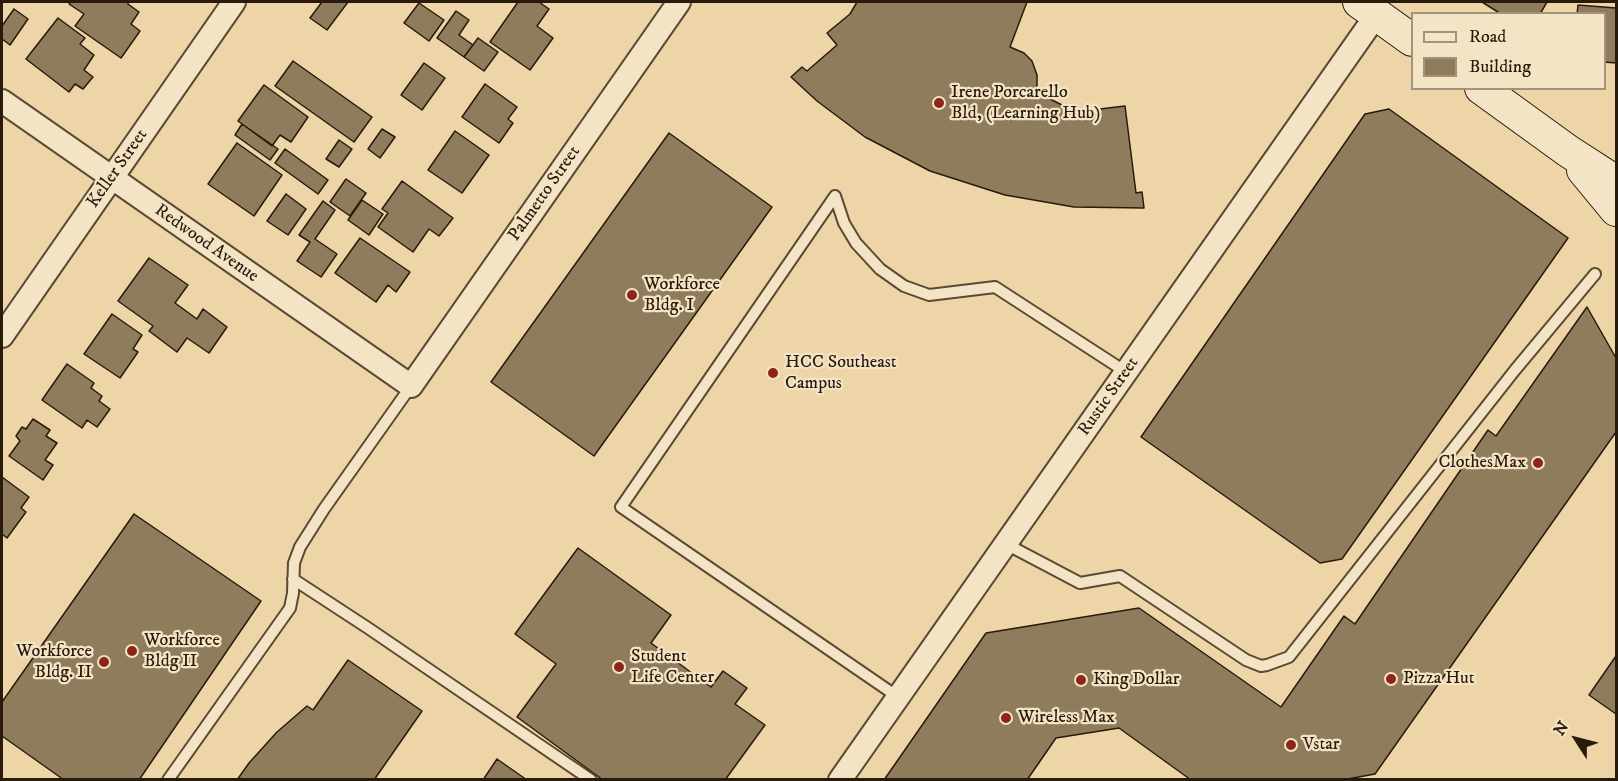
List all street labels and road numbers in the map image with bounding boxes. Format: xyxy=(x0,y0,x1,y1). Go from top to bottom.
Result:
street label: Keller Street xyxy=(83,125,153,213)
street label: Palmetto Street xyxy=(504,142,586,246)
street label: Redwood Avenue xyxy=(150,200,262,288)
street label: Rustic Street xyxy=(1074,353,1144,441)

